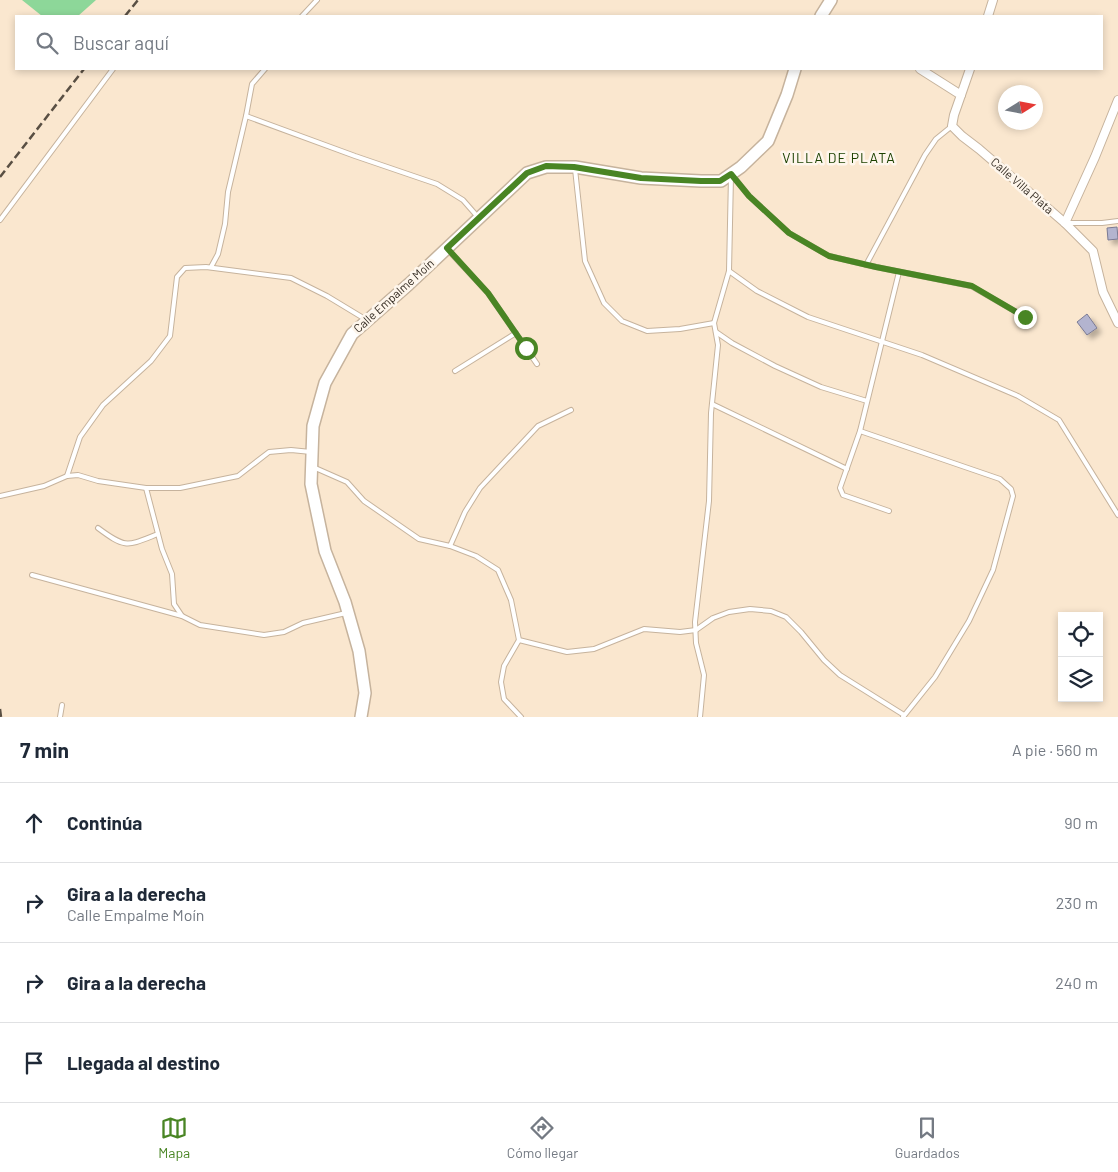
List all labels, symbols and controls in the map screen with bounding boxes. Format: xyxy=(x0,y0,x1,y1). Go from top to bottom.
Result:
search box xyxy=(15,15,1103,70)
icon: search xyxy=(33,29,61,57)
text: Buscar aquí xyxy=(73,31,169,54)
north arrow xyxy=(998,85,1043,130)
district label: VILLA DE PLATA xyxy=(782,149,896,166)
street label: Calle Villa Plata xyxy=(989,154,1057,216)
street label: Calle Empalme Moín xyxy=(350,256,436,335)
route end xyxy=(1014,306,1037,329)
route start xyxy=(515,337,538,360)
map controls xyxy=(1058,612,1103,702)
button: locate xyxy=(1058,612,1103,657)
button: layers xyxy=(1058,657,1103,702)
text: 7 min xyxy=(20,737,69,762)
text: A pie · 560 m xyxy=(1012,740,1098,759)
icon: ahead xyxy=(20,809,48,837)
text: Continúa xyxy=(67,811,142,834)
text: 90 m xyxy=(1064,813,1098,832)
text: Gira a la derecha xyxy=(67,882,206,905)
icon: right xyxy=(20,889,48,917)
text: 230 m xyxy=(1056,893,1098,912)
text: Calle Empalme Moín xyxy=(67,905,205,924)
icon: right xyxy=(20,969,48,997)
text: Gira a la derecha xyxy=(67,971,206,994)
text: 240 m xyxy=(1055,973,1098,992)
icon: arrive xyxy=(20,1049,48,1077)
text: Llegada al destino xyxy=(67,1051,220,1074)
tab: Mapa xyxy=(158,1114,190,1161)
tab: Cómo llegar xyxy=(507,1114,578,1161)
tab: Guardados xyxy=(895,1114,960,1161)

